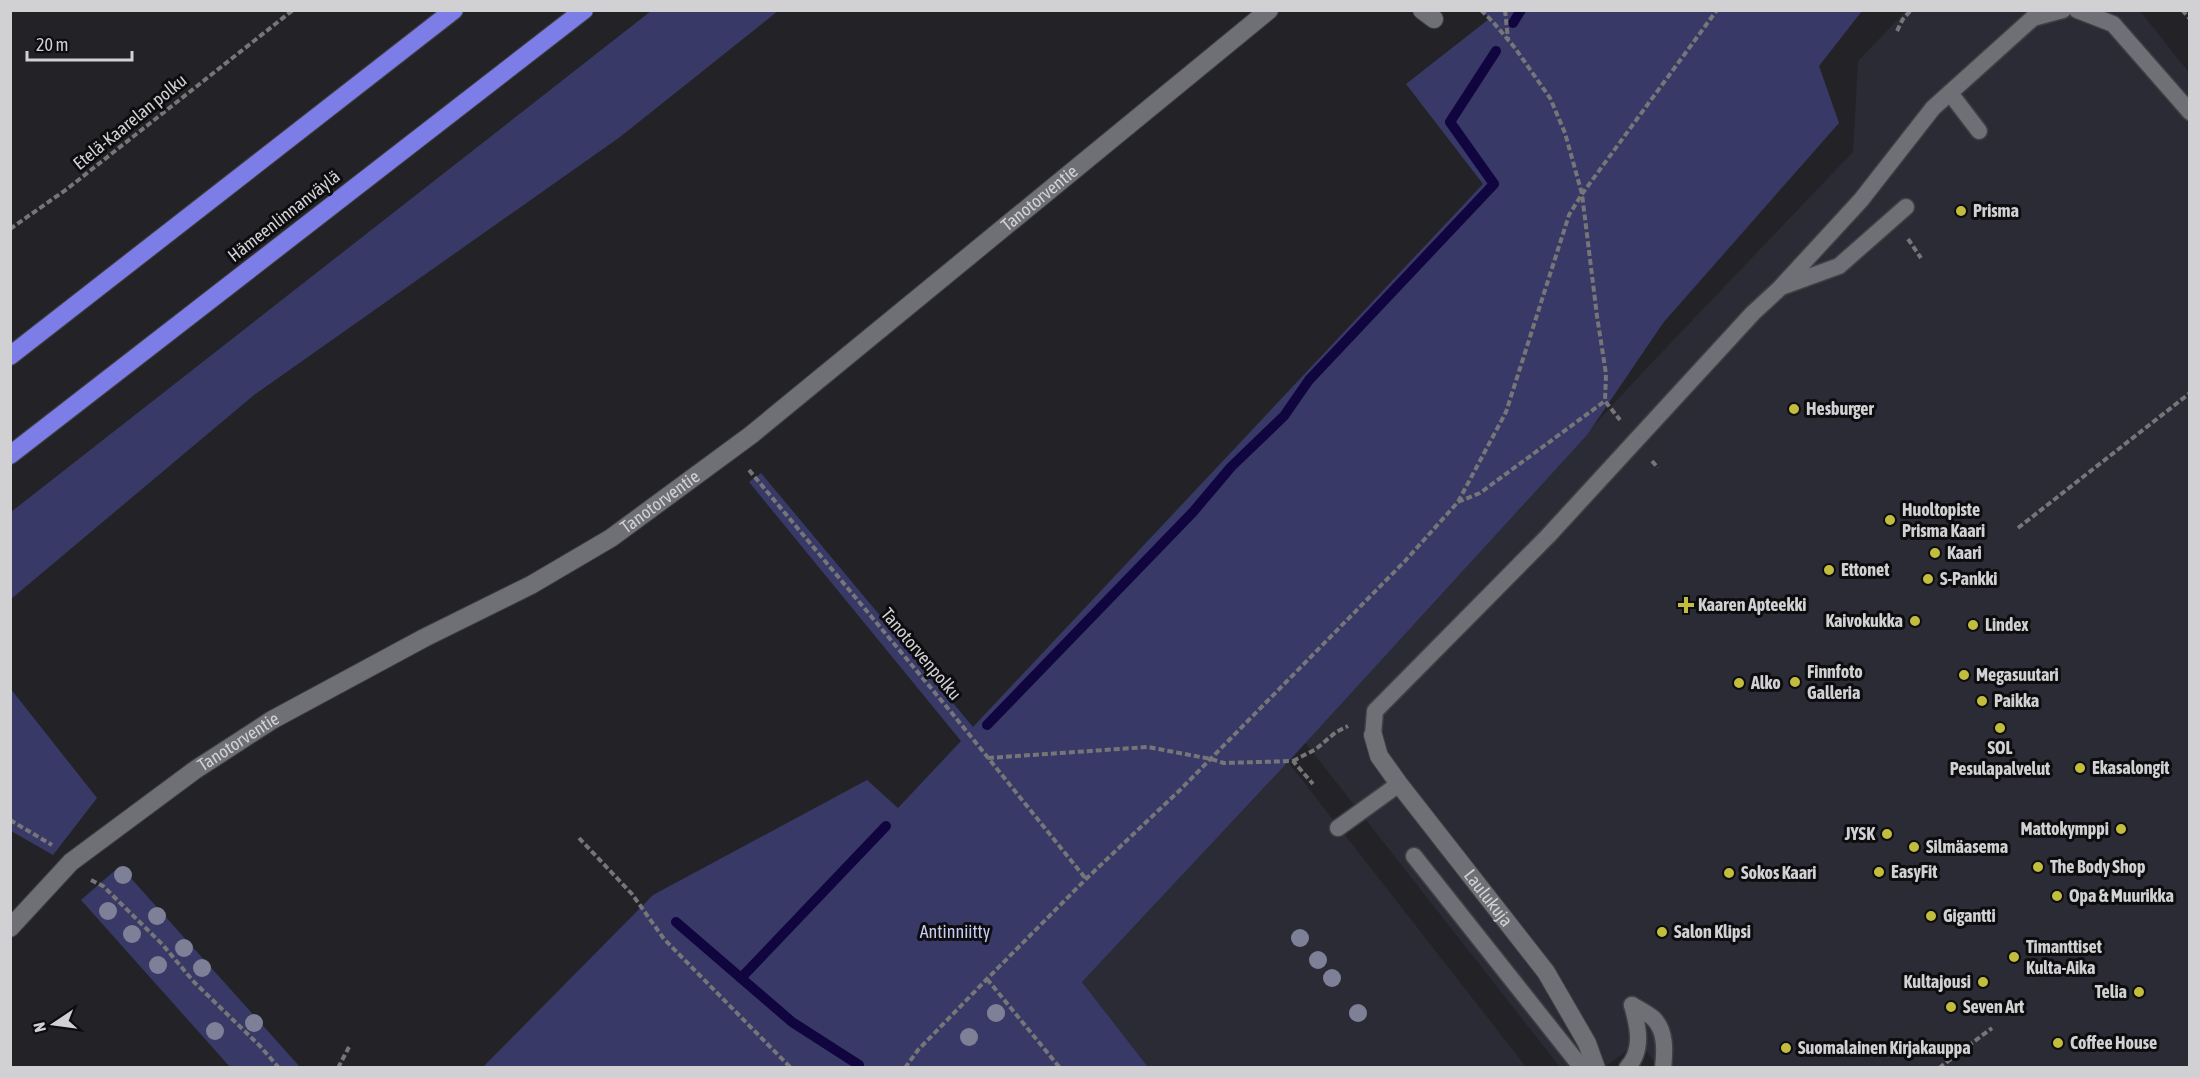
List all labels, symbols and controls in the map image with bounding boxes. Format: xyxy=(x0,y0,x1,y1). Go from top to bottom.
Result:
scale bar xyxy=(27,24,132,62)
text: 20 m xyxy=(36,34,68,55)
street label: Etelä-Kaarelan polku xyxy=(69,69,191,174)
street label: Tanotorventie xyxy=(997,160,1082,235)
street label: Hämeenlinnanväylä xyxy=(223,165,344,266)
place label: Prisma xyxy=(1973,200,2019,221)
marker: Prisma xyxy=(1954,204,1968,218)
place label: Hesburger xyxy=(1806,398,1875,419)
marker: Hesburger xyxy=(1787,402,1801,416)
street label: Tanotorventie xyxy=(616,466,703,537)
place label: Huoltopiste Prisma Kaari xyxy=(1902,499,1985,541)
marker: Huoltopiste Prisma Kaari xyxy=(1883,513,1897,527)
place label: Kaari xyxy=(1947,542,1982,563)
marker: Kaari xyxy=(1928,546,1942,560)
place label: Ettonet xyxy=(1841,559,1890,580)
marker: Ettonet xyxy=(1822,563,1836,577)
place label: S-Pankki xyxy=(1940,568,1998,589)
marker: S-Pankki xyxy=(1921,572,1935,586)
place label: Kaaren Apteekki xyxy=(1698,594,1806,615)
marker: Kaaren Apteekki xyxy=(1679,598,1693,612)
street label: Tanotorvenpolku xyxy=(877,603,966,704)
place label: Kaivokukka xyxy=(1826,610,1903,631)
marker: Kaivokukka xyxy=(1908,614,1922,628)
place label: Lindex xyxy=(1985,614,2029,635)
marker: Lindex xyxy=(1966,618,1980,632)
place label: Finnfoto Galleria xyxy=(1807,661,1863,703)
place label: Megasuutari xyxy=(1976,664,2059,685)
marker: Megasuutari xyxy=(1957,668,1971,682)
place label: Alko xyxy=(1750,672,1781,693)
marker: Finnfoto Galleria xyxy=(1788,675,1802,689)
marker: Alko xyxy=(1732,676,1746,690)
place label: Paikka xyxy=(1994,690,2039,711)
marker: Paikka xyxy=(1975,694,1989,708)
street label: Tanotorventie xyxy=(194,707,282,775)
marker: SOL Pesulapalvelut xyxy=(1993,721,2007,735)
place label: SOL Pesulapalvelut xyxy=(1950,737,2051,779)
place label: Ekasalongit xyxy=(2092,757,2170,778)
marker: Ekasalongit xyxy=(2073,761,2087,775)
place label: Mattokymppi xyxy=(2020,818,2109,839)
marker: Mattokymppi xyxy=(2114,822,2128,836)
place label: JYSK xyxy=(1844,823,1875,844)
marker: JYSK xyxy=(1880,827,1894,841)
place label: Silmäasema xyxy=(1926,836,2008,857)
marker: Silmäasema xyxy=(1907,840,1921,854)
place label: The Body Shop xyxy=(2050,856,2146,877)
marker: The Body Shop xyxy=(2031,860,2045,874)
place label: EasyFit xyxy=(1891,861,1938,882)
place label: Sokos Kaari xyxy=(1741,862,1817,883)
street label: Laulukuja xyxy=(1460,865,1517,930)
marker: EasyFit xyxy=(1872,865,1886,879)
marker: Sokos Kaari xyxy=(1722,866,1736,880)
place label: Opa & Muurikka xyxy=(2069,885,2174,906)
marker: Opa & Muurikka xyxy=(2050,889,2064,903)
place label: Gigantti xyxy=(1943,905,1996,926)
marker: Gigantti xyxy=(1924,909,1938,923)
park label: Antinniitty xyxy=(920,921,990,942)
place label: Salon Klipsi xyxy=(1674,921,1751,942)
marker: Salon Klipsi xyxy=(1655,925,1669,939)
place label: Timanttiset Kulta-Aika xyxy=(2026,936,2103,978)
marker: Timanttiset Kulta-Aika xyxy=(2007,950,2021,964)
place label: Kultajousi xyxy=(1904,971,1971,992)
marker: Kultajousi xyxy=(1976,975,1990,989)
place label: Telia xyxy=(2095,981,2127,1002)
marker: Telia xyxy=(2132,985,2146,999)
north arrow xyxy=(24,994,84,1054)
place label: Seven Art xyxy=(1963,996,2025,1017)
marker: Seven Art xyxy=(1944,1000,1958,1014)
text: N xyxy=(30,1021,49,1034)
place label: Coffee House xyxy=(2070,1032,2157,1053)
marker: Coffee House xyxy=(2051,1036,2065,1050)
place label: Suomalainen Kirjakauppa xyxy=(1798,1037,1971,1058)
marker: Suomalainen Kirjakauppa xyxy=(1779,1041,1793,1055)

